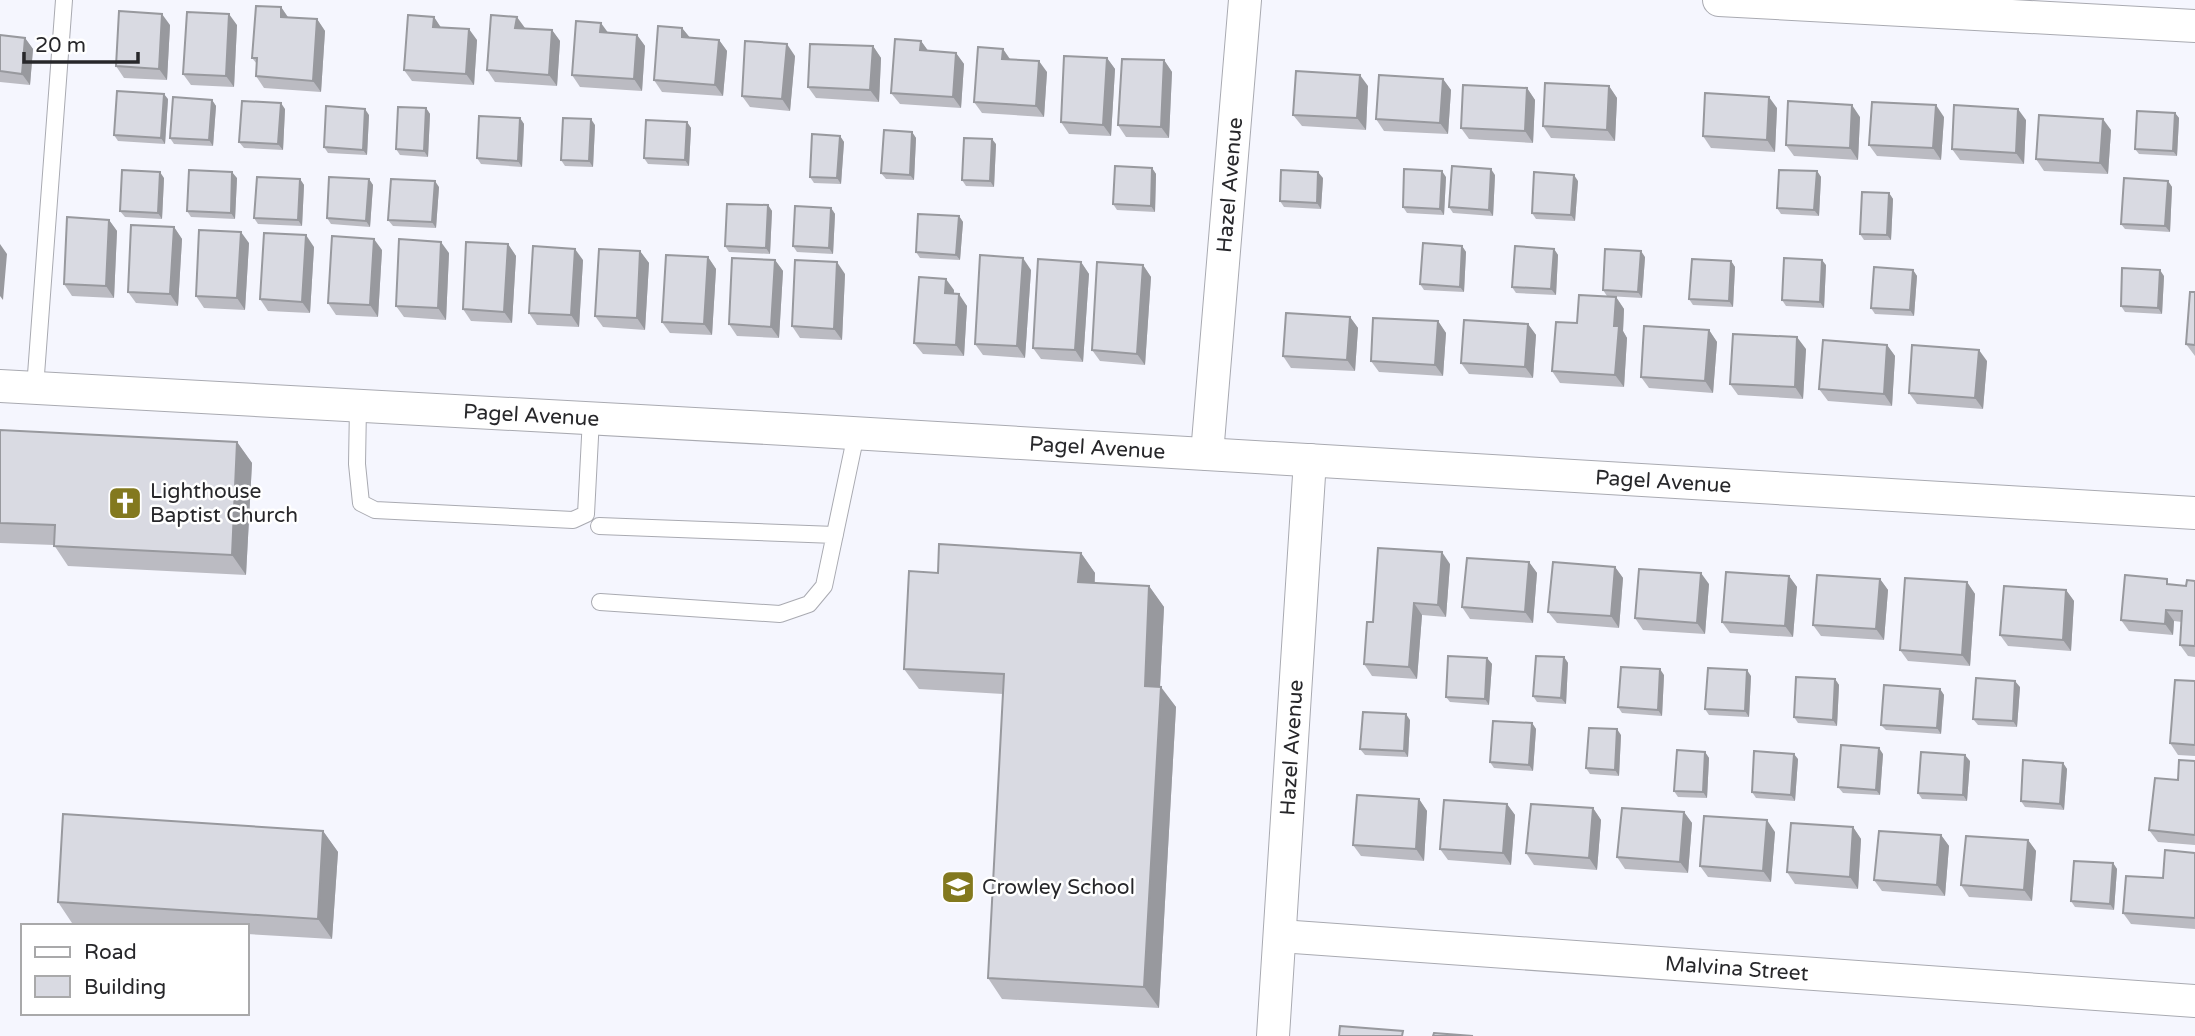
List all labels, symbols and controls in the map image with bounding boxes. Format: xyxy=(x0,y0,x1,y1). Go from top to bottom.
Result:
scale bar xyxy=(24,21,138,65)
text: 20 m xyxy=(35,33,86,58)
street label: Hazel Avenue xyxy=(1211,116,1248,254)
street label: Pagel Avenue xyxy=(462,399,600,431)
street label: Pagel Avenue xyxy=(1028,431,1166,464)
street label: Pagel Avenue xyxy=(1594,465,1732,498)
place label: Lighthouse Baptist Church xyxy=(150,479,298,528)
church icon: Lighthouse Baptist Church xyxy=(106,484,144,522)
street label: Hazel Avenue xyxy=(1275,679,1308,816)
school or university icon: Crowley School xyxy=(939,868,977,906)
place label: Crowley School xyxy=(982,875,1135,900)
legend xyxy=(21,924,248,1015)
text: Road xyxy=(84,940,137,965)
street label: Malvina Street xyxy=(1664,951,1809,986)
text: Building xyxy=(84,975,166,1000)

